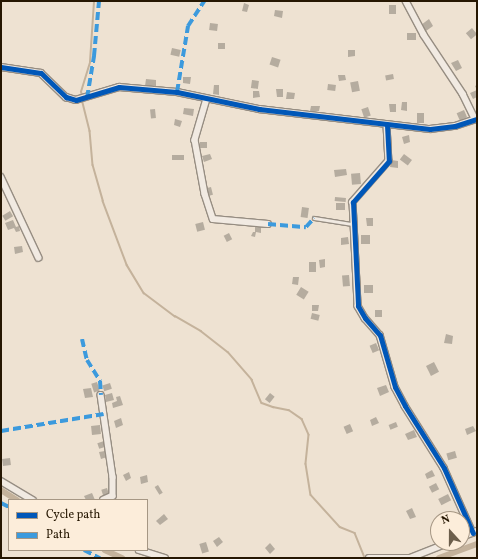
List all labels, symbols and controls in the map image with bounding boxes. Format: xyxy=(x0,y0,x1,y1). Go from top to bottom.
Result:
legend xyxy=(8,499,148,551)
text: Cycle path xyxy=(46,507,101,523)
north arrow xyxy=(430,511,470,551)
text: N xyxy=(439,512,452,529)
text: Path xyxy=(46,527,70,543)

